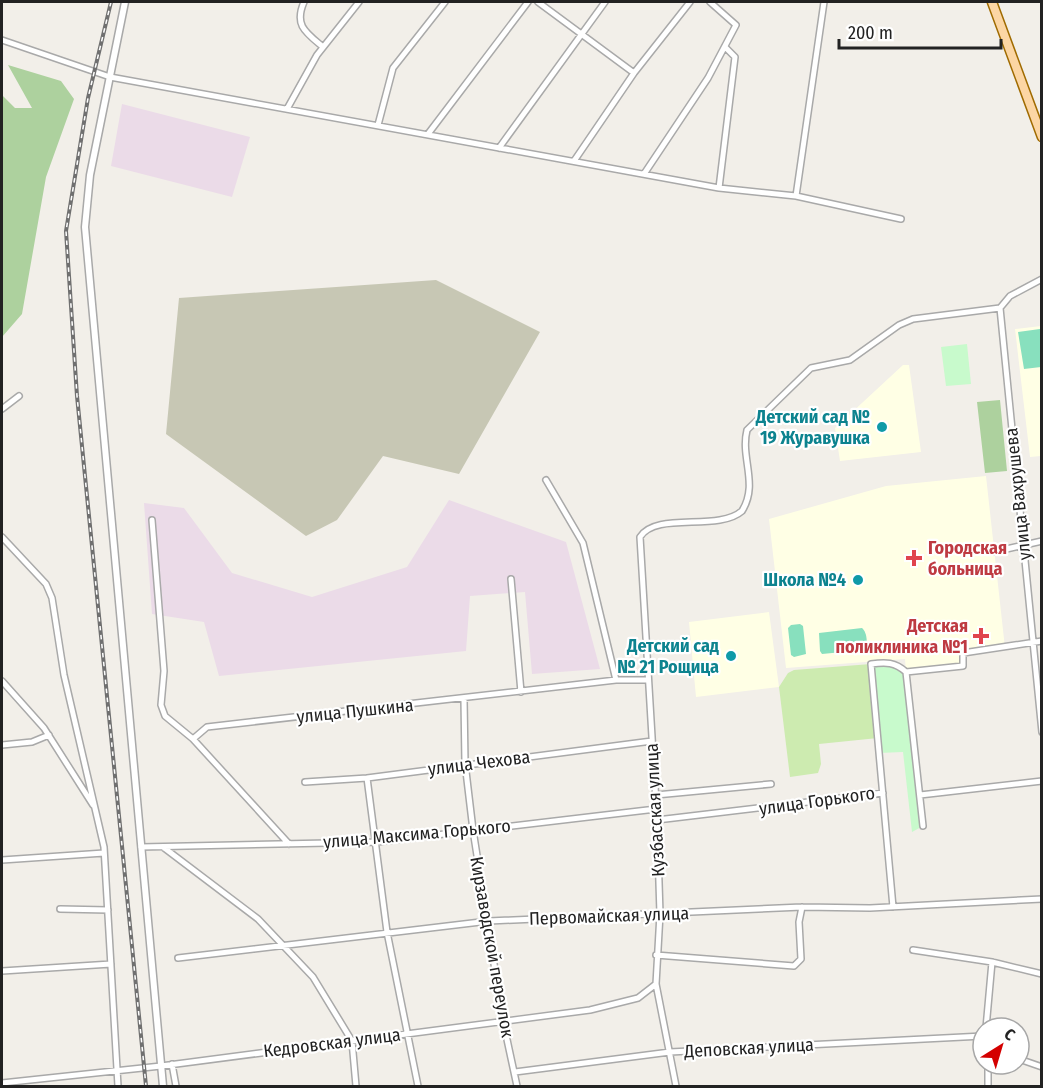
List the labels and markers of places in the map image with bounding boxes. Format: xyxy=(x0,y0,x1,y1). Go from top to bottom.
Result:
place label: Детский сад № 19 Журавушка xyxy=(755,406,870,449)
marker: Детский сад № 19 Журавушка xyxy=(875,420,889,434)
place label: Городская больница xyxy=(928,537,1007,580)
marker: Городская больница xyxy=(905,549,923,567)
place label: Школа №4 xyxy=(763,569,846,591)
marker: Школа №4 xyxy=(851,573,865,587)
place label: Детская поликлиника №1 xyxy=(836,615,968,658)
marker: Детская поликлиника №1 xyxy=(972,627,990,645)
place label: Детский сад № 21 Рощица xyxy=(617,635,719,678)
marker: Детский сад № 21 Рощица xyxy=(724,649,738,663)

